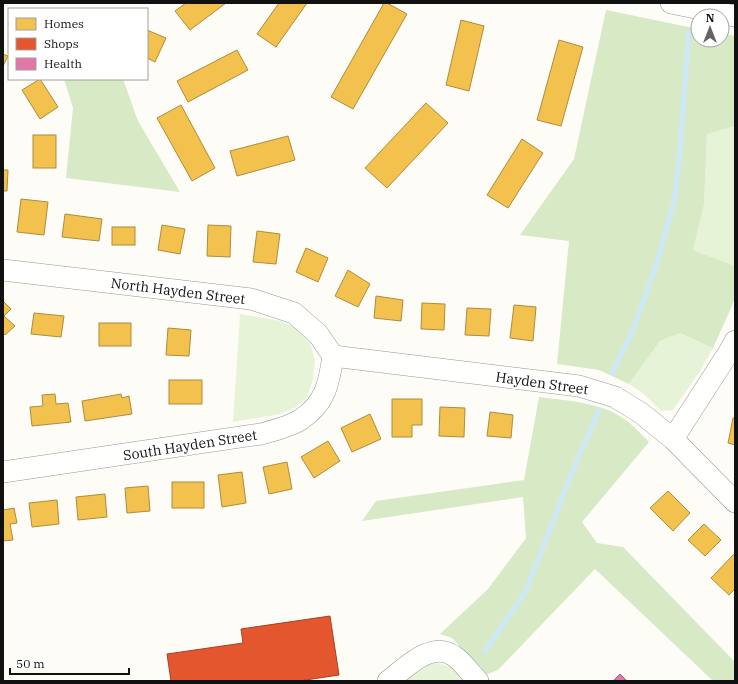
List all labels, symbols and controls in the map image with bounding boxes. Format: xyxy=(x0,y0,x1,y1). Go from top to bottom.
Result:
legend xyxy=(8,8,148,80)
north arrow xyxy=(690,8,730,48)
text: N xyxy=(706,11,715,25)
text: Homes xyxy=(44,16,84,31)
text: Shops xyxy=(44,36,79,51)
text: Health xyxy=(44,56,82,71)
street label: North Hayden Street xyxy=(110,274,246,308)
street label: Hayden Street xyxy=(494,368,590,398)
street label: South Hayden Street xyxy=(122,426,258,464)
scale bar xyxy=(10,650,129,676)
text: 50 m xyxy=(16,656,45,671)

